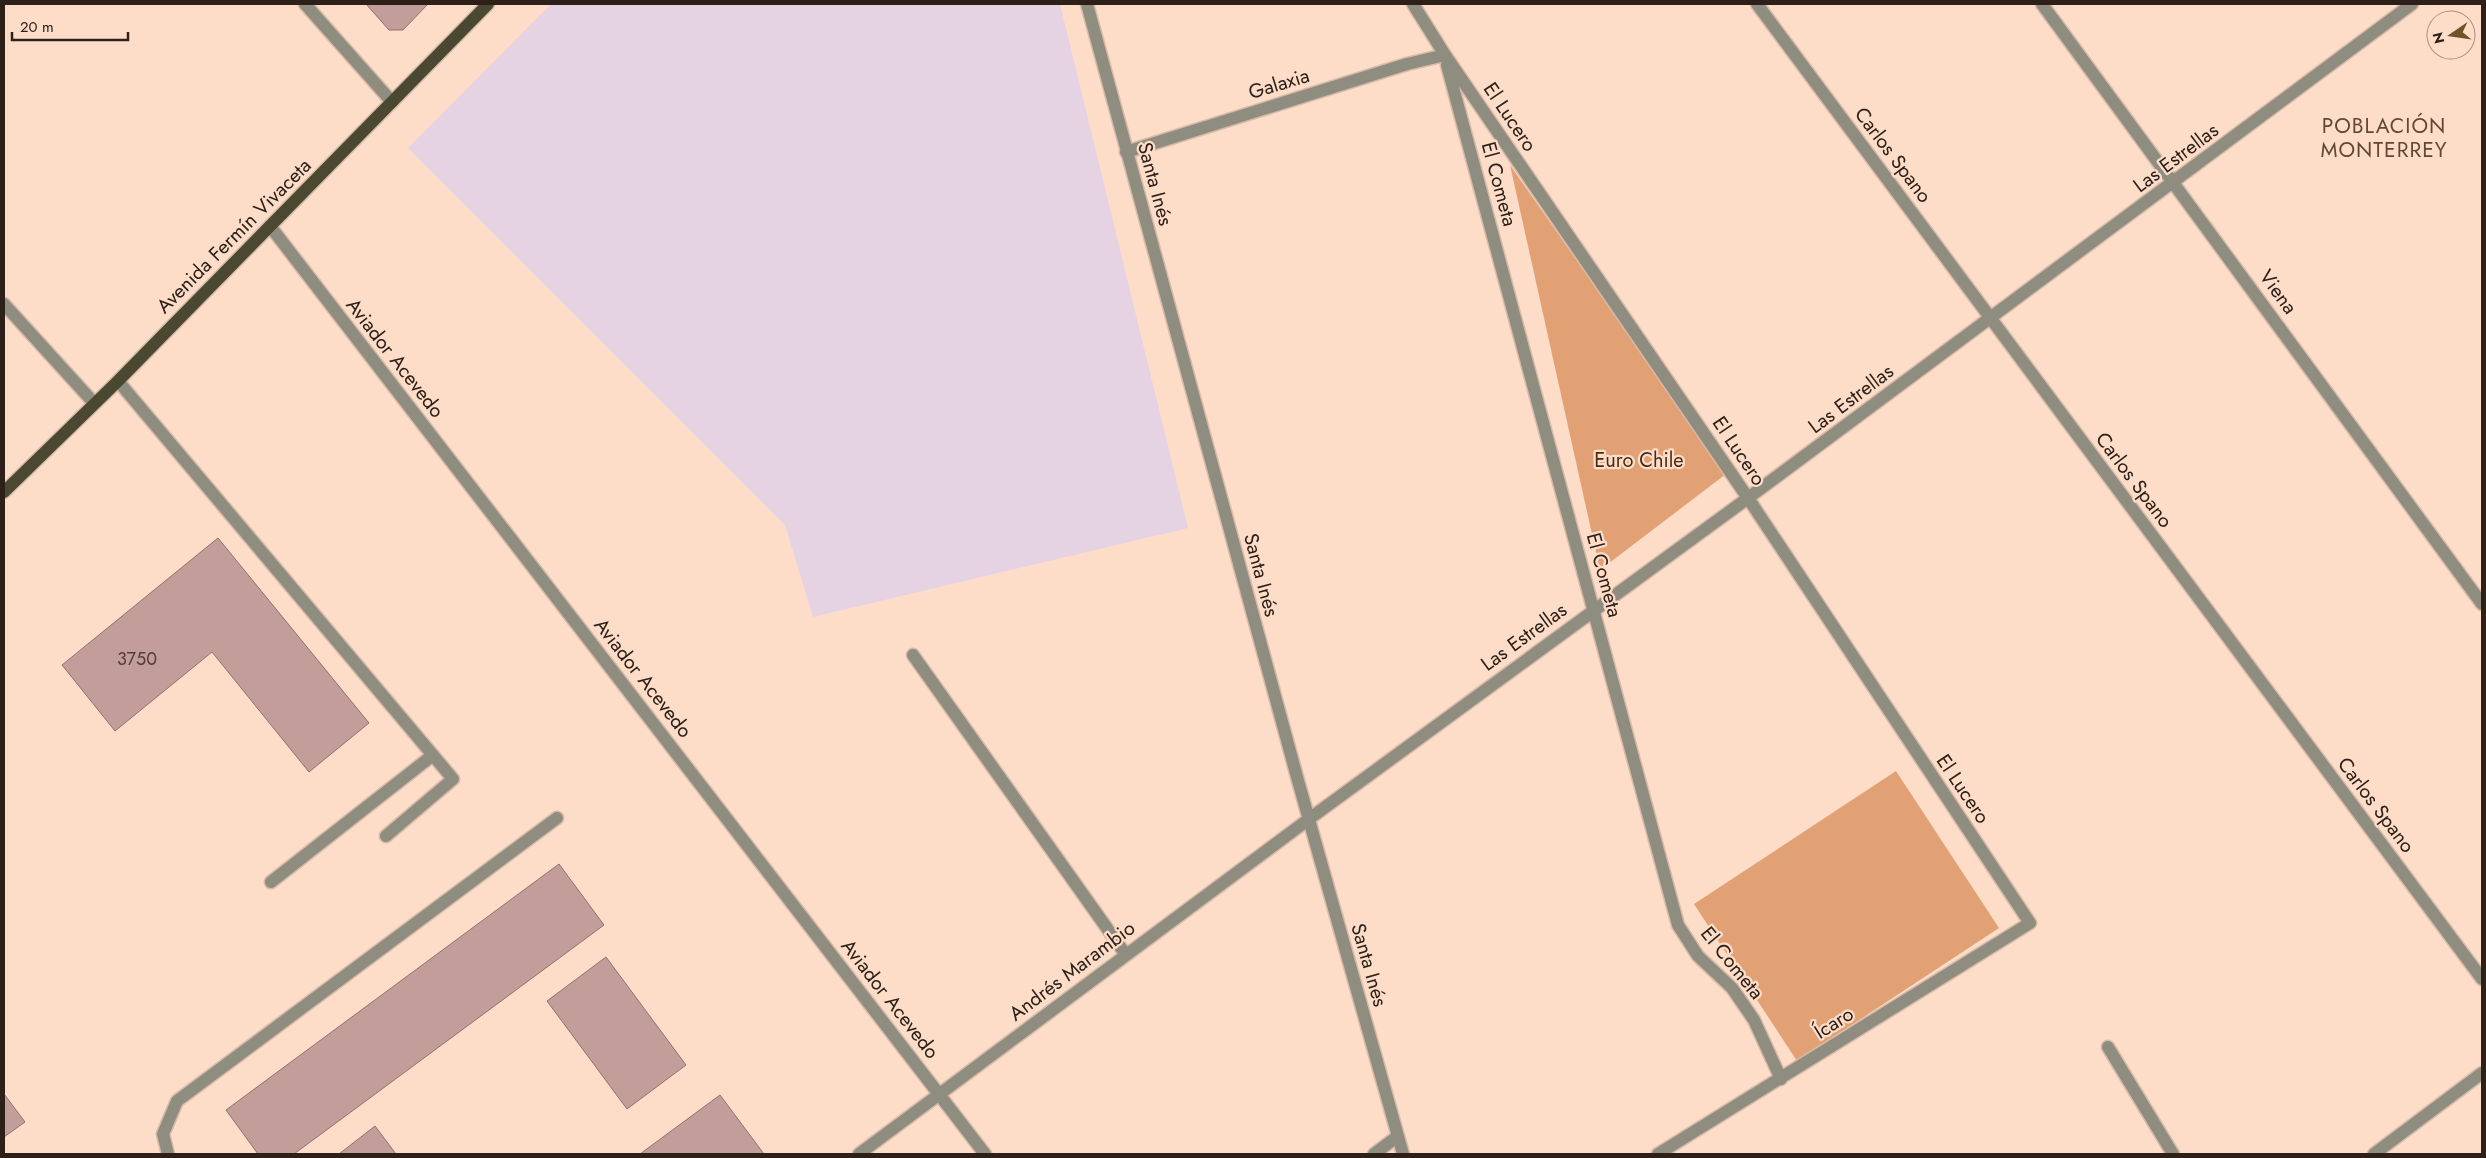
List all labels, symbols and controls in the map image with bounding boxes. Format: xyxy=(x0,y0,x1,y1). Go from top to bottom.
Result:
scale bar xyxy=(12,10,129,42)
north arrow xyxy=(2426,10,2476,60)
text: 20 m xyxy=(20,16,54,38)
text: N xyxy=(2427,30,2449,46)
street label: Galaxia xyxy=(1245,61,1313,107)
street label: El Lucero xyxy=(1476,77,1544,158)
street label: Carlos Spano xyxy=(1847,101,1939,209)
district label: POBLACIÓN MONTERREY xyxy=(2320,111,2448,165)
street label: Las Estrellas xyxy=(2127,116,2225,200)
street label: El Cometa xyxy=(1474,138,1524,230)
street label: Santa Inés xyxy=(1130,139,1180,229)
street label: Avenida Fermín Vivaceta xyxy=(150,152,318,320)
street label: Viena xyxy=(2252,264,2304,320)
street label: Aviador Acevedo xyxy=(339,292,451,424)
street label: Las Estrellas xyxy=(1802,357,1900,441)
street label: El Lucero xyxy=(1705,411,1773,492)
street label: Carlos Spano xyxy=(2088,426,2180,534)
park label: Euro Chile xyxy=(1594,446,1684,475)
street label: El Cometa xyxy=(1579,529,1629,621)
street label: Santa Inés xyxy=(1236,530,1286,620)
street label: Las Estrellas xyxy=(1475,596,1573,678)
street label: Aviador Acevedo xyxy=(587,612,699,744)
house number: 3750 xyxy=(117,646,157,672)
street label: El Lucero xyxy=(1929,749,1997,830)
street label: Carlos Spano xyxy=(2330,751,2422,859)
street label: Andrés Marambio xyxy=(1003,914,1141,1028)
street label: Santa Inés xyxy=(1343,920,1395,1010)
street label: El Cometa xyxy=(1693,920,1771,1006)
street label: Aviador Acevedo xyxy=(834,933,946,1065)
street label: Ícaro xyxy=(1809,1000,1859,1046)

